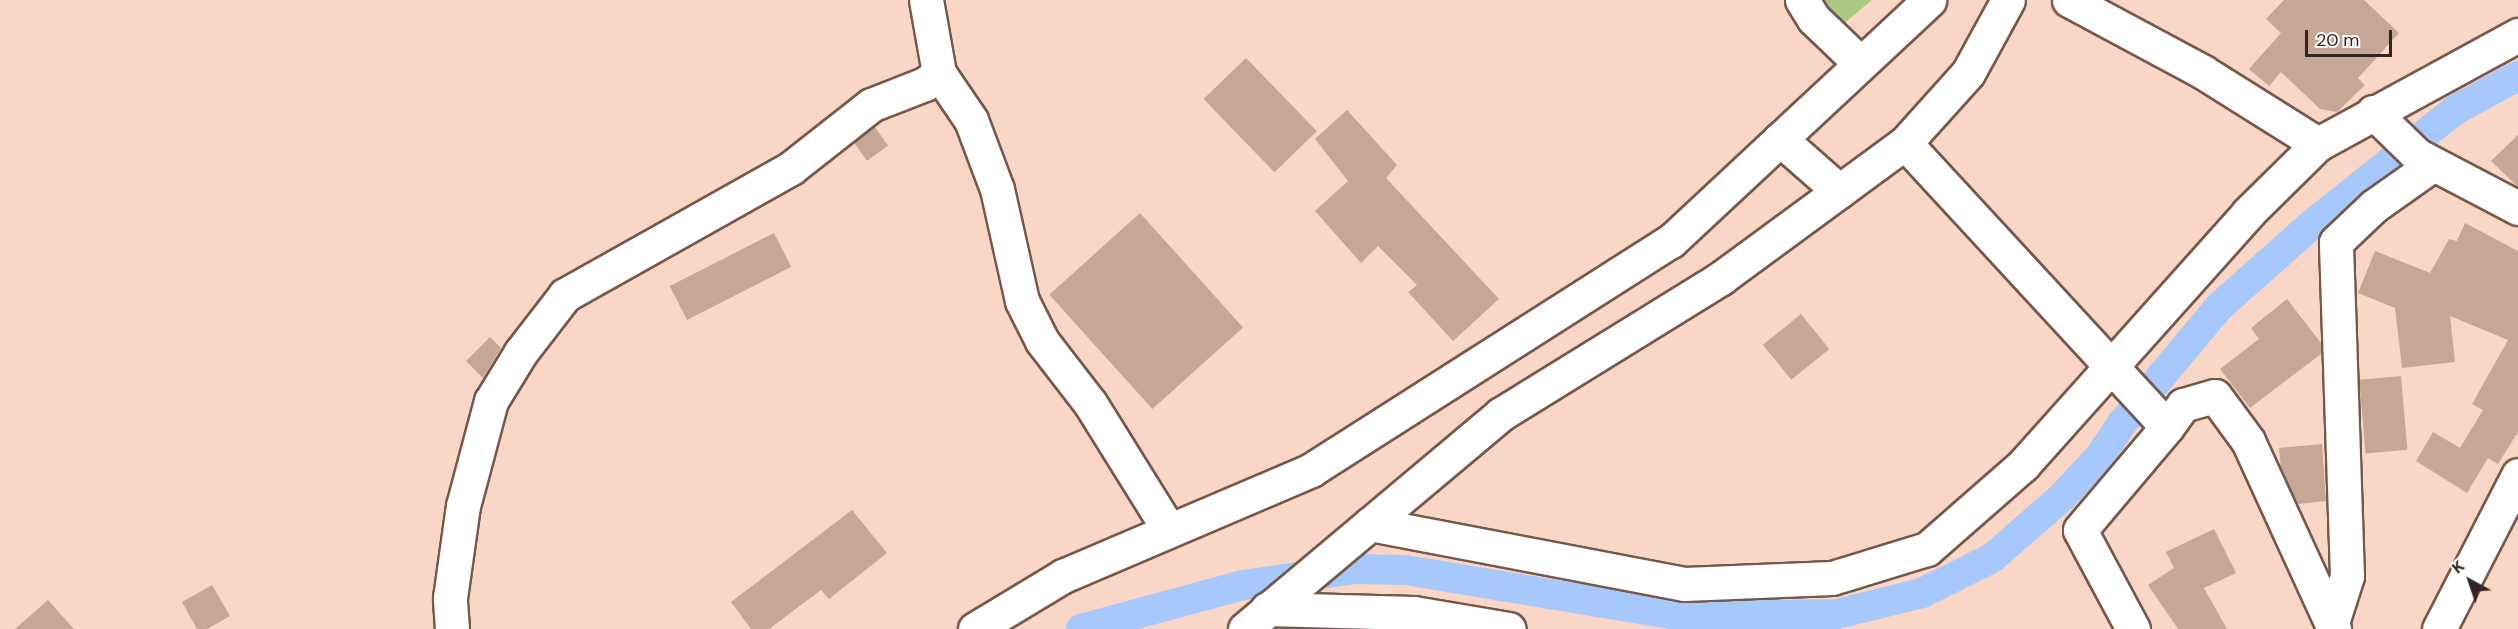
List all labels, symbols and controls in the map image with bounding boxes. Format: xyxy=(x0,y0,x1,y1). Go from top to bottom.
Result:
scale bar xyxy=(2308,18,2395,56)
text: 20 m xyxy=(2316,28,2359,52)
north arrow xyxy=(2440,551,2500,611)
text: K xyxy=(2447,555,2469,578)

